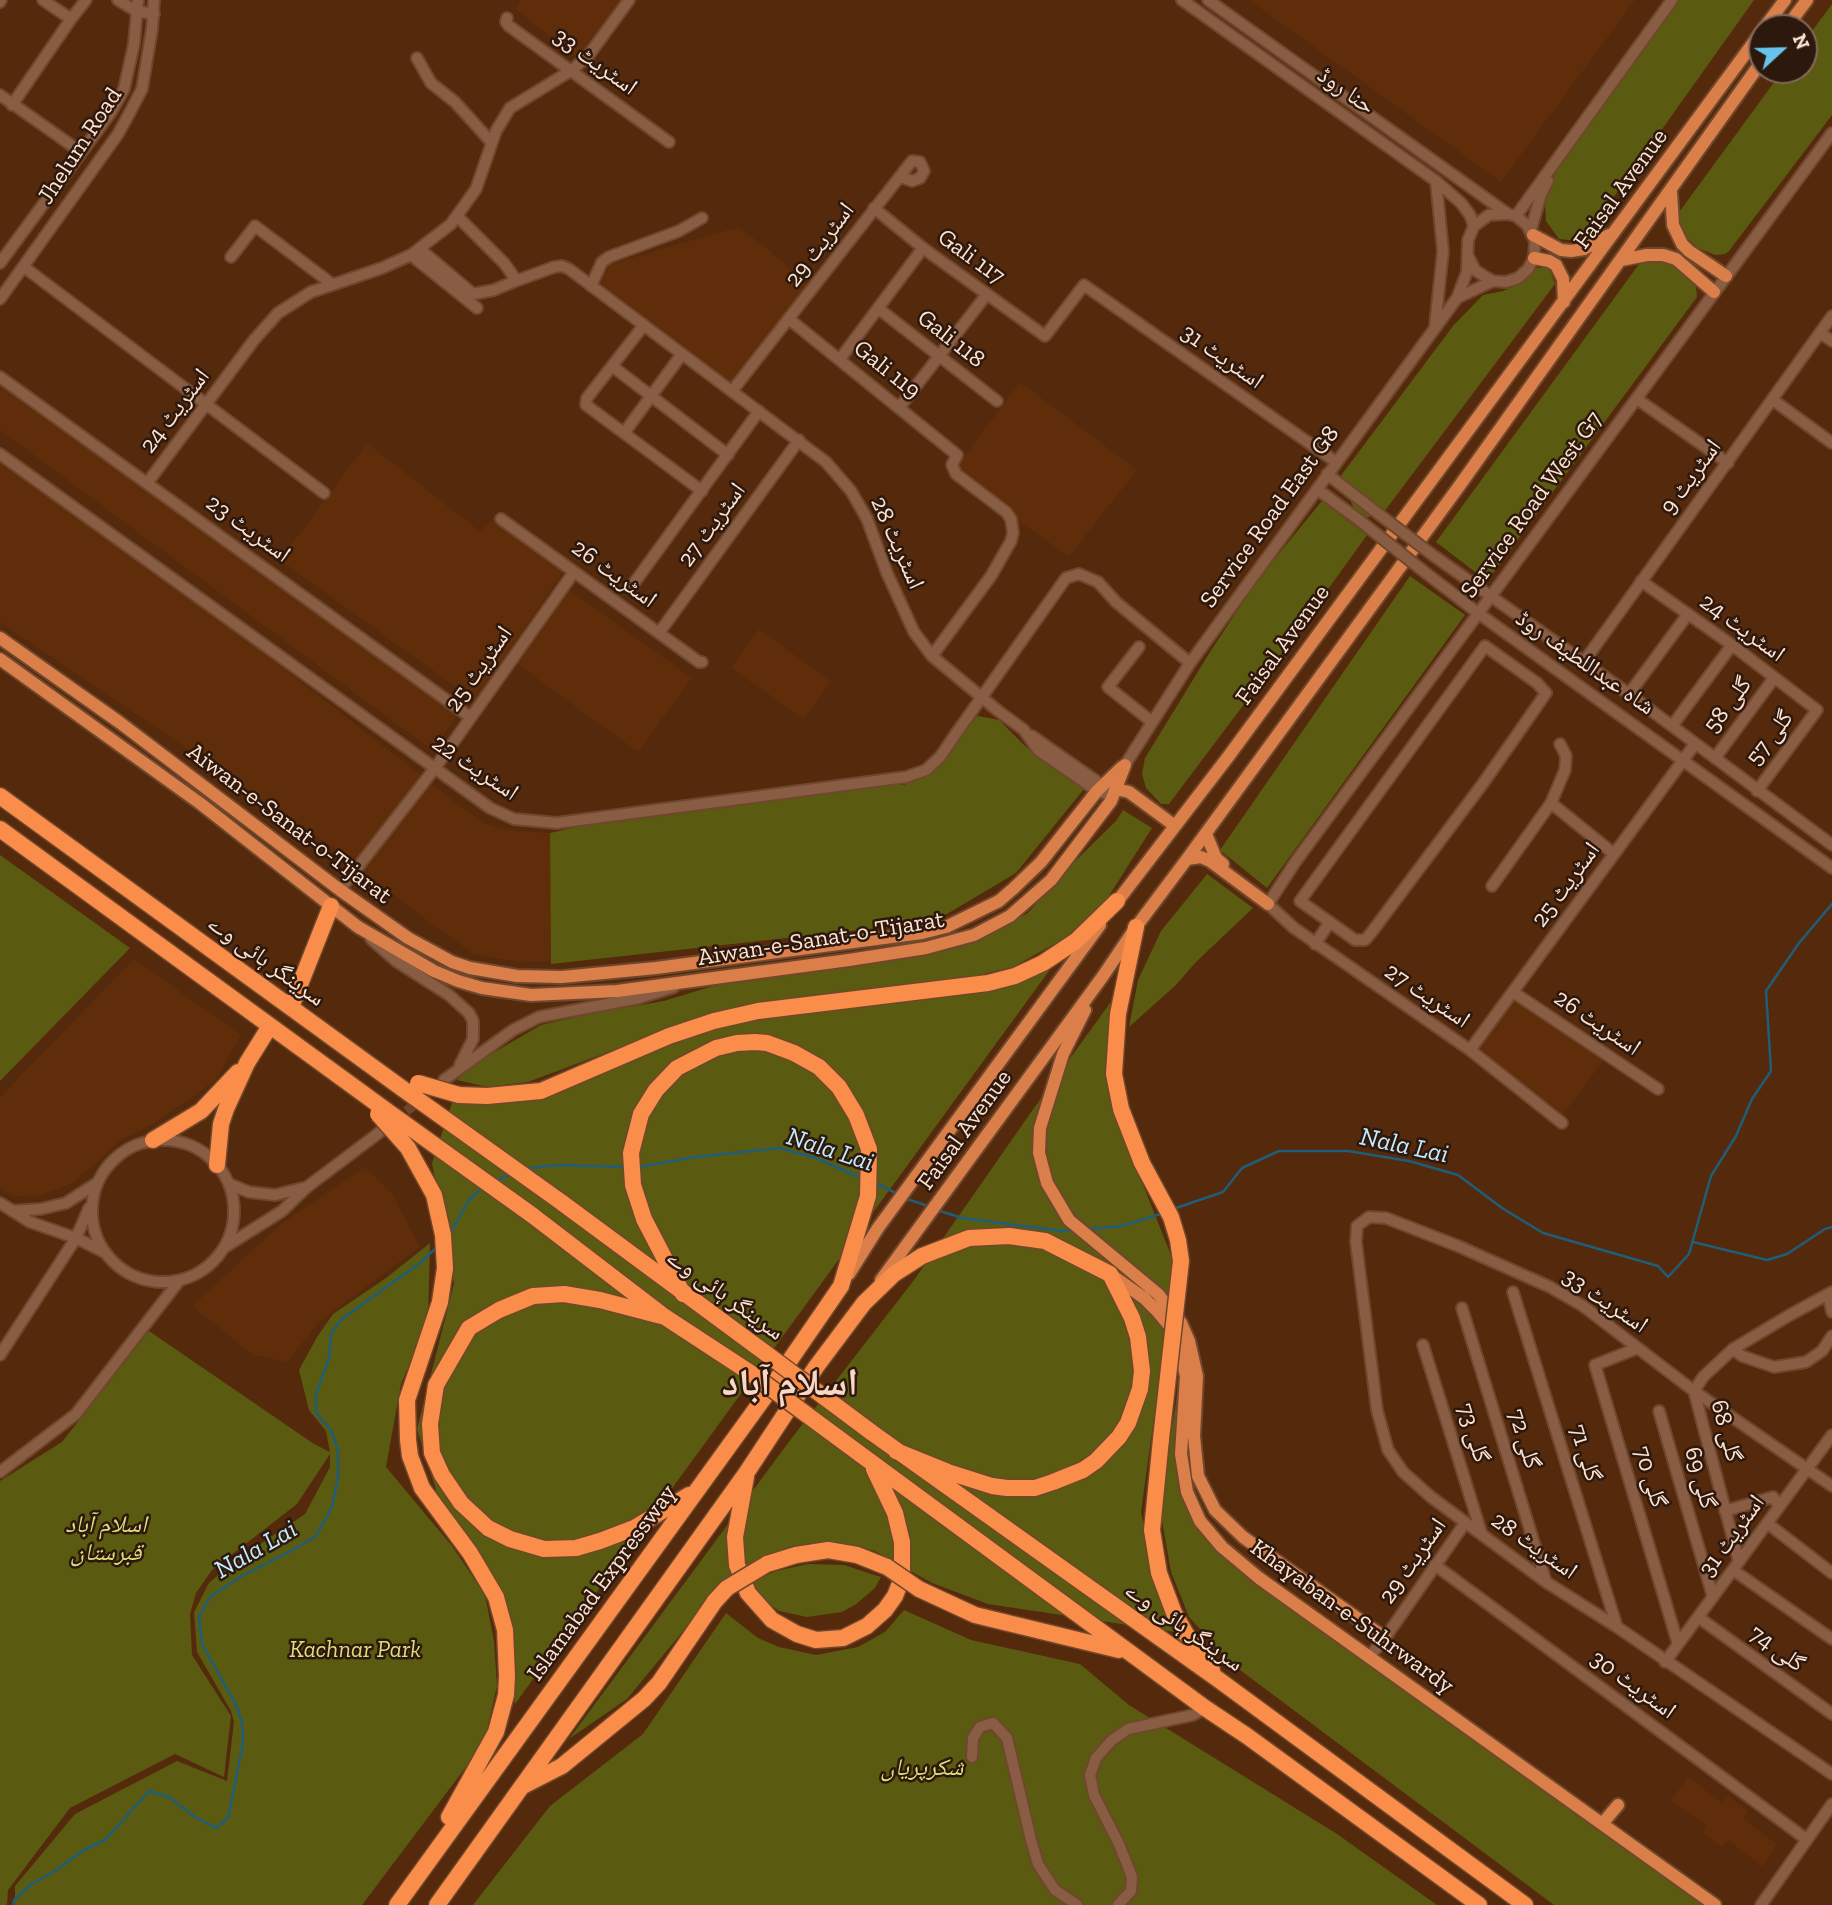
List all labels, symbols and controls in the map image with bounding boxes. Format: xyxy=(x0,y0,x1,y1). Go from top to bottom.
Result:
north arrow xyxy=(1748,14,1818,84)
street label: اسٹریٹ 33 xyxy=(547,22,643,102)
text: N xyxy=(1788,31,1814,53)
street label: حنا روڈ xyxy=(1311,61,1381,121)
street label: Jhelum Road xyxy=(32,82,128,210)
street label: Faisal Avenue xyxy=(1568,123,1674,255)
street label: اسٹریٹ 29 xyxy=(779,197,861,293)
street label: Gali 117 xyxy=(932,223,1010,291)
street label: Gali 118 xyxy=(911,304,991,374)
street label: اسٹریٹ 31 xyxy=(1175,318,1269,396)
street label: Gali 119 xyxy=(848,334,926,406)
street label: اسٹریٹ 24 xyxy=(134,363,216,459)
street label: Service Road West G7 xyxy=(1455,406,1609,604)
street label: Service Road East G8 xyxy=(1194,420,1346,614)
street label: اسٹریٹ 9 xyxy=(1654,434,1728,520)
street label: اسٹریٹ 27 xyxy=(672,477,752,573)
street label: اسٹریٹ 23 xyxy=(200,489,296,569)
street label: اسٹریٹ 28 xyxy=(864,492,930,594)
street label: اسٹریٹ 26 xyxy=(566,533,662,615)
street label: Faisal Avenue xyxy=(1230,579,1336,711)
street label: اسٹریٹ 24 xyxy=(1694,587,1790,669)
street label: شاہ عبداللطیف روڈ xyxy=(1510,604,1660,722)
street label: اسٹریٹ 25 xyxy=(439,621,519,717)
street label: گلی 58 xyxy=(1698,671,1758,739)
street label: گلی 57 xyxy=(1740,705,1800,771)
street label: اسٹریٹ 22 xyxy=(426,729,524,807)
street label: Aiwan-e-Sanat-o-Tijarat xyxy=(181,738,397,910)
street label: اسٹریٹ 25 xyxy=(1526,837,1606,933)
street label: Aiwan-e-Sanat-o-Tijarat xyxy=(696,905,946,973)
street label: سرینگر ہائی وے xyxy=(202,909,330,1013)
street label: اسٹریٹ 27 xyxy=(1379,957,1475,1035)
street label: اسٹریٹ 26 xyxy=(1548,984,1646,1062)
street label: Faisal Avenue xyxy=(912,1064,1018,1196)
water label: Nala Lai xyxy=(782,1121,878,1179)
water label: Nala Lai xyxy=(1357,1121,1451,1171)
street label: سرینگر ہائی وے xyxy=(661,1243,789,1347)
street label: اسٹریٹ 33 xyxy=(1557,1262,1653,1340)
district label: اسلام آباد xyxy=(722,1361,858,1407)
street label: گلی 68 xyxy=(1704,1397,1748,1465)
street label: گلی 73 xyxy=(1450,1400,1496,1466)
street label: گلی 72 xyxy=(1501,1405,1547,1473)
street label: گلی 71 xyxy=(1563,1421,1607,1485)
street label: گلی 70 xyxy=(1627,1443,1673,1511)
street label: گلی 69 xyxy=(1677,1444,1723,1512)
street label: Islamabad Expressway xyxy=(521,1479,683,1687)
street label: اسٹریٹ 31 xyxy=(1693,1489,1771,1583)
street label: اسٹریٹ 28 xyxy=(1485,1506,1583,1586)
park label: اسلام آباد قبرستان xyxy=(65,1511,147,1567)
street label: اسٹریٹ 29 xyxy=(1373,1513,1453,1609)
water label: Nala Lai xyxy=(209,1514,303,1586)
street label: Khayaban-e-Suhrwardy xyxy=(1245,1533,1459,1701)
street label: سرینگر ہائی وے xyxy=(1119,1576,1249,1678)
street label: گلی 74 xyxy=(1744,1619,1810,1679)
park label: Kachnar Park xyxy=(289,1636,421,1664)
street label: اسٹریٹ 30 xyxy=(1585,1644,1681,1726)
park label: شکرپریاں xyxy=(881,1754,963,1782)

